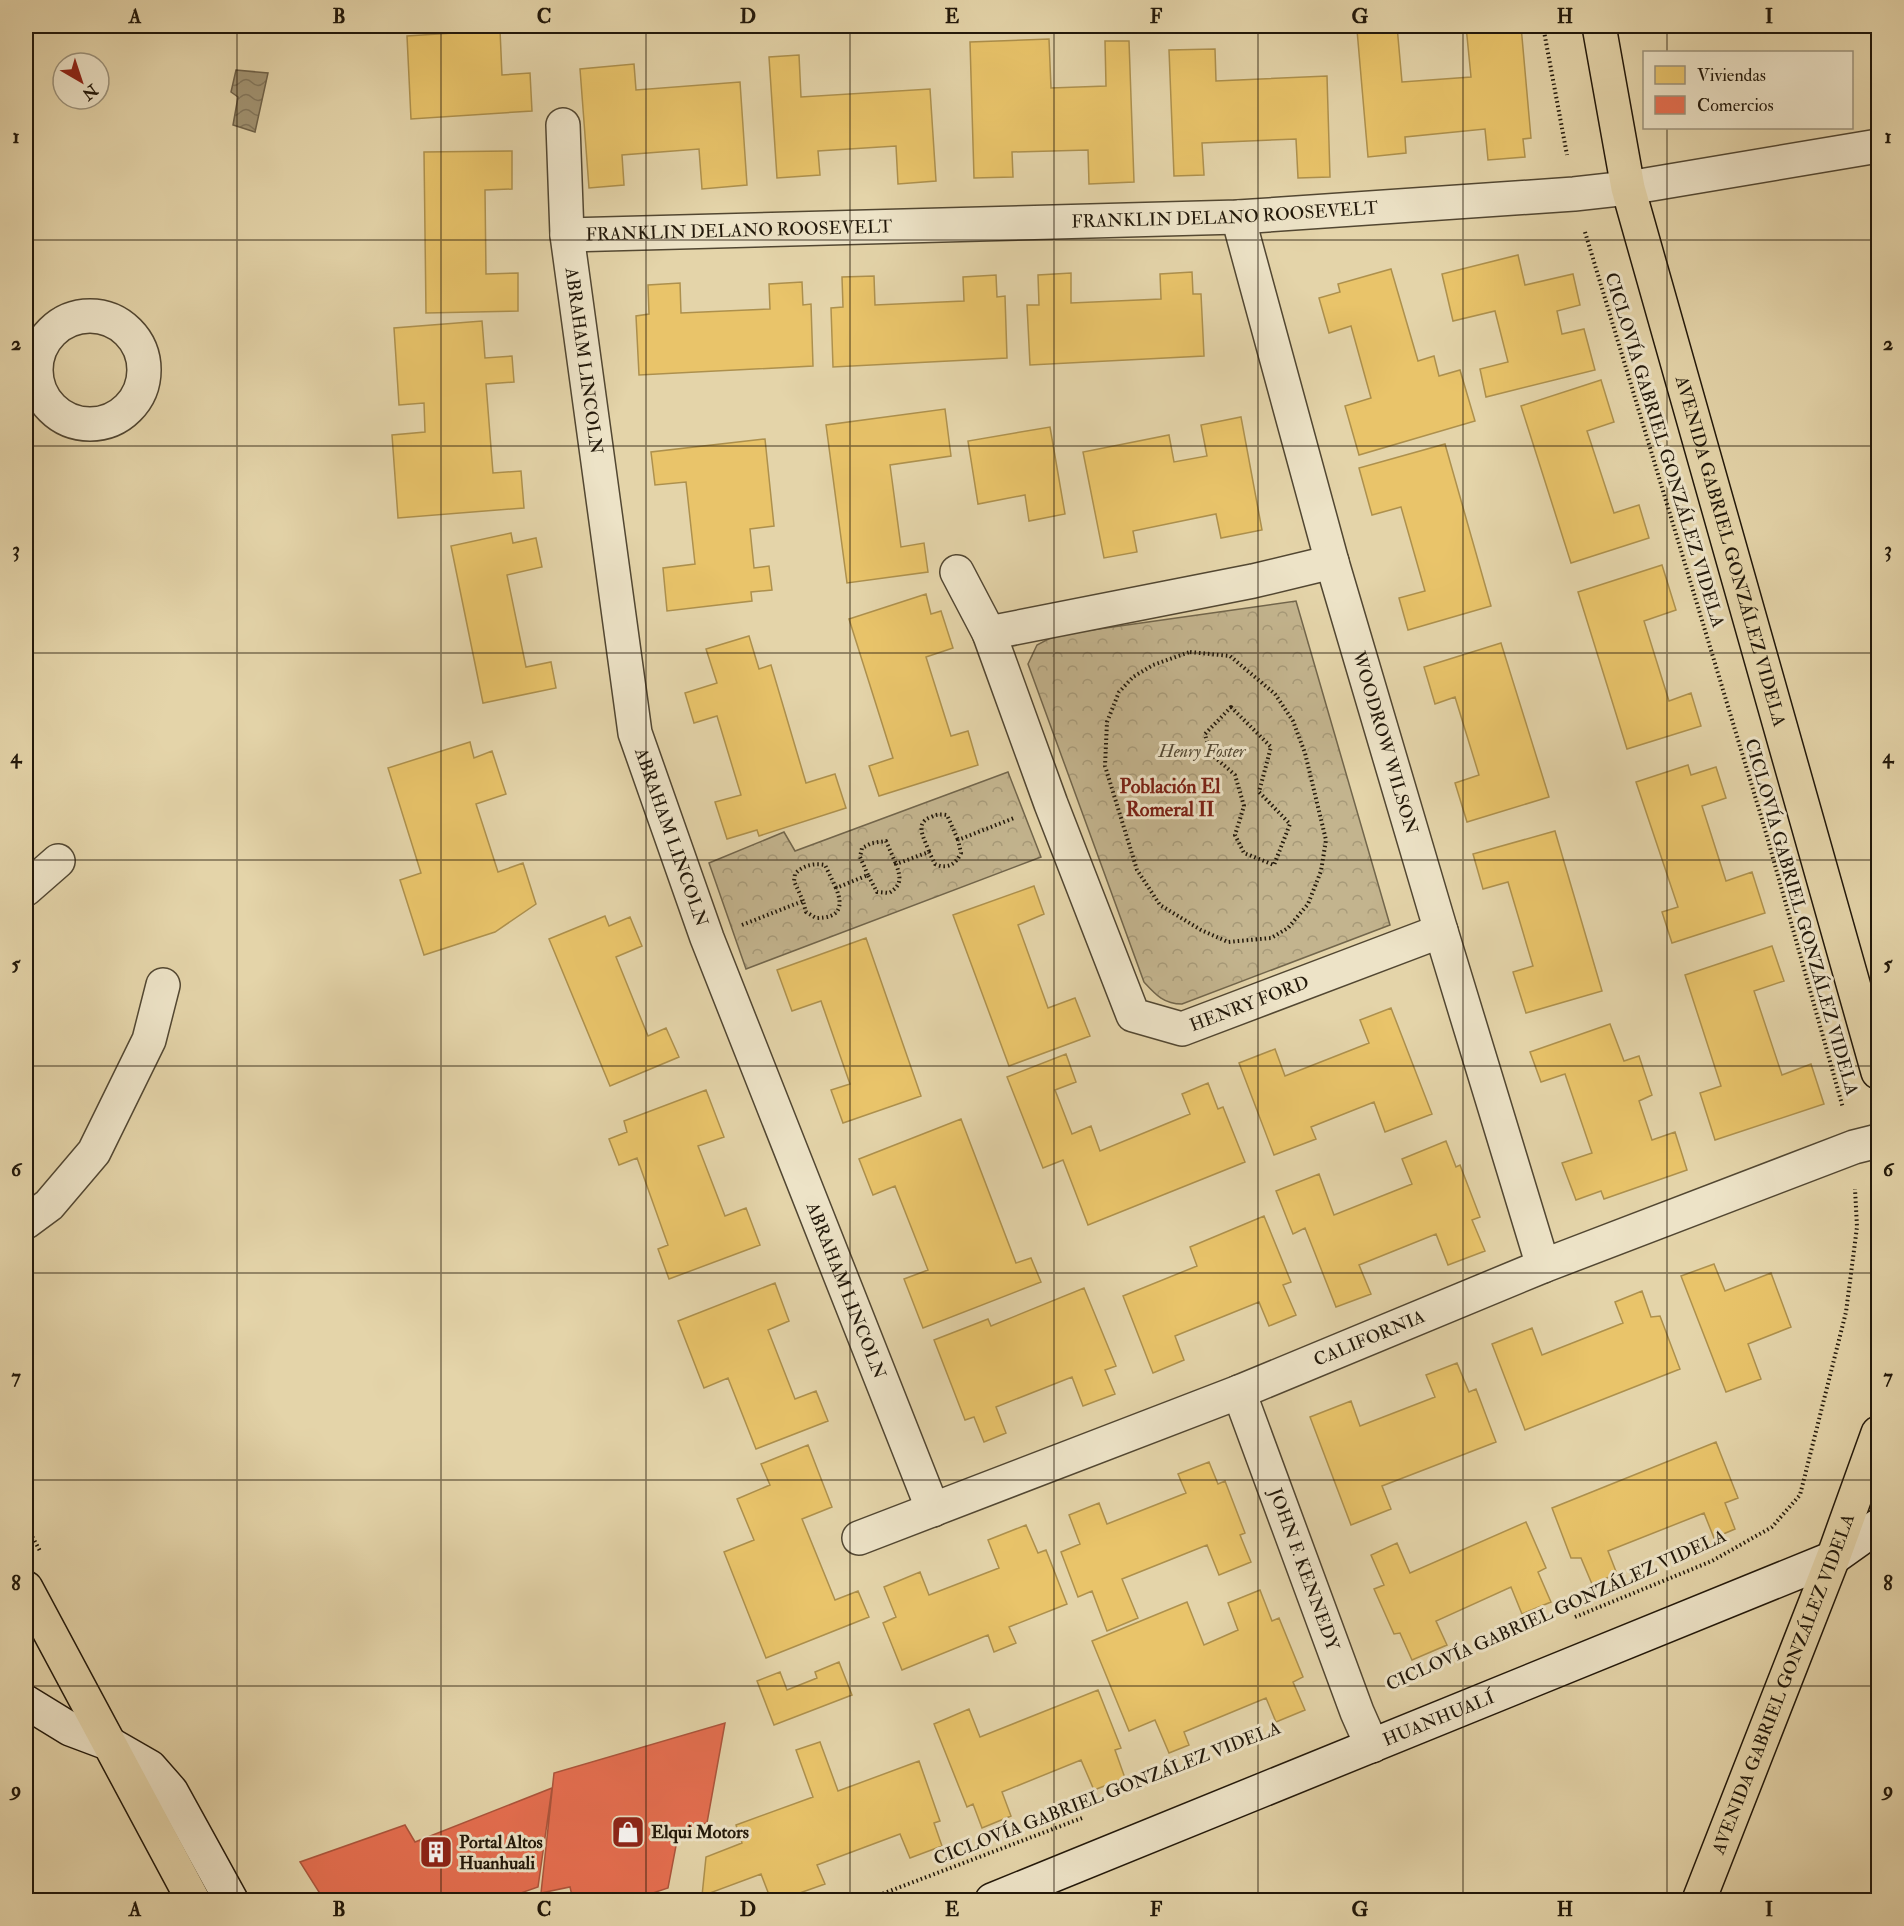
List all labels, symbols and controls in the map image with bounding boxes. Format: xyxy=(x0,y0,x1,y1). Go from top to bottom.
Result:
text: A xyxy=(128,4,142,29)
text: B xyxy=(332,4,346,29)
text: C xyxy=(537,4,551,29)
text: D xyxy=(740,4,756,29)
text: E xyxy=(945,4,960,29)
text: F xyxy=(1150,4,1163,29)
text: G xyxy=(1352,4,1369,29)
text: H xyxy=(1557,4,1573,29)
text: I xyxy=(1765,4,1773,29)
north arrow xyxy=(51,51,111,111)
legend xyxy=(1643,51,1853,129)
text: Viviendas xyxy=(1697,64,1766,87)
text: N xyxy=(77,79,102,105)
text: Comercios xyxy=(1697,94,1774,117)
text: 1 xyxy=(12,124,20,149)
text: 1 xyxy=(1884,124,1892,149)
street label: FRANKLIN DELANO ROOSEVELT xyxy=(1071,196,1379,233)
street label: FRANKLIN DELANO ROOSEVELT xyxy=(585,215,893,246)
street label: ABRAHAM LINCOLN xyxy=(559,265,608,456)
street label: CICLOVÍA GABRIEL GONZÁLEZ VIDELA xyxy=(1599,270,1730,631)
text: 2 xyxy=(11,331,21,356)
text: 2 xyxy=(1883,331,1893,356)
street label: AVENIDA GABRIEL GONZÁLEZ VIDELA xyxy=(1669,372,1791,730)
text: 3 xyxy=(12,537,20,562)
text: 3 xyxy=(1884,537,1892,562)
street label: WOODROW WILSON xyxy=(1347,648,1423,837)
street label: CICLOVÍA GABRIEL GONZÁLEZ VIDELA xyxy=(1739,736,1864,1099)
park label: Henry Foster xyxy=(1158,740,1247,763)
text: 4 xyxy=(10,744,23,769)
street label: ABRAHAM LINCOLN xyxy=(629,744,713,930)
text: 4 xyxy=(1882,744,1895,769)
district label: Población El Romeral II xyxy=(1120,774,1221,822)
text: 5 xyxy=(12,951,22,976)
text: 5 xyxy=(1884,951,1894,976)
street label: HENRY FORD xyxy=(1187,971,1312,1037)
text: 6 xyxy=(11,1157,23,1182)
text: 6 xyxy=(1883,1157,1895,1182)
street label: ABRAHAM LINCOLN xyxy=(800,1198,891,1382)
street label: CALIFORNIA xyxy=(1310,1305,1429,1372)
text: 7 xyxy=(11,1364,21,1389)
text: 7 xyxy=(1883,1364,1893,1389)
street label: JOHN F. KENNEDY xyxy=(1263,1484,1345,1654)
street label: AVENIDA GABRIEL GONZÁLEZ VIDELA xyxy=(1707,1510,1860,1859)
street label: CICLOVÍA GABRIEL GONZÁLEZ VIDELA xyxy=(1382,1524,1730,1696)
text: 8 xyxy=(11,1571,21,1596)
text: 8 xyxy=(1883,1571,1893,1596)
street label: HUANHUALÍ xyxy=(1380,1686,1498,1752)
street label: CICLOVÍA GABRIEL GONZÁLEZ VIDELA xyxy=(930,1716,1285,1871)
text: 9 xyxy=(9,1777,21,1802)
text: 9 xyxy=(1881,1777,1893,1802)
shop icon: Elqui Motors xyxy=(610,1814,646,1850)
place label: Elqui Motors xyxy=(651,1821,749,1844)
place label: Portal Altos Huanhuali xyxy=(459,1831,543,1875)
building icon: Portal Altos Huanhuali xyxy=(418,1834,454,1870)
text: A xyxy=(128,1897,142,1922)
text: B xyxy=(332,1897,346,1922)
text: C xyxy=(537,1897,551,1922)
text: D xyxy=(740,1897,756,1922)
text: E xyxy=(945,1897,960,1922)
text: F xyxy=(1150,1897,1163,1922)
text: G xyxy=(1352,1897,1369,1922)
text: H xyxy=(1557,1897,1573,1922)
text: I xyxy=(1765,1897,1773,1922)

